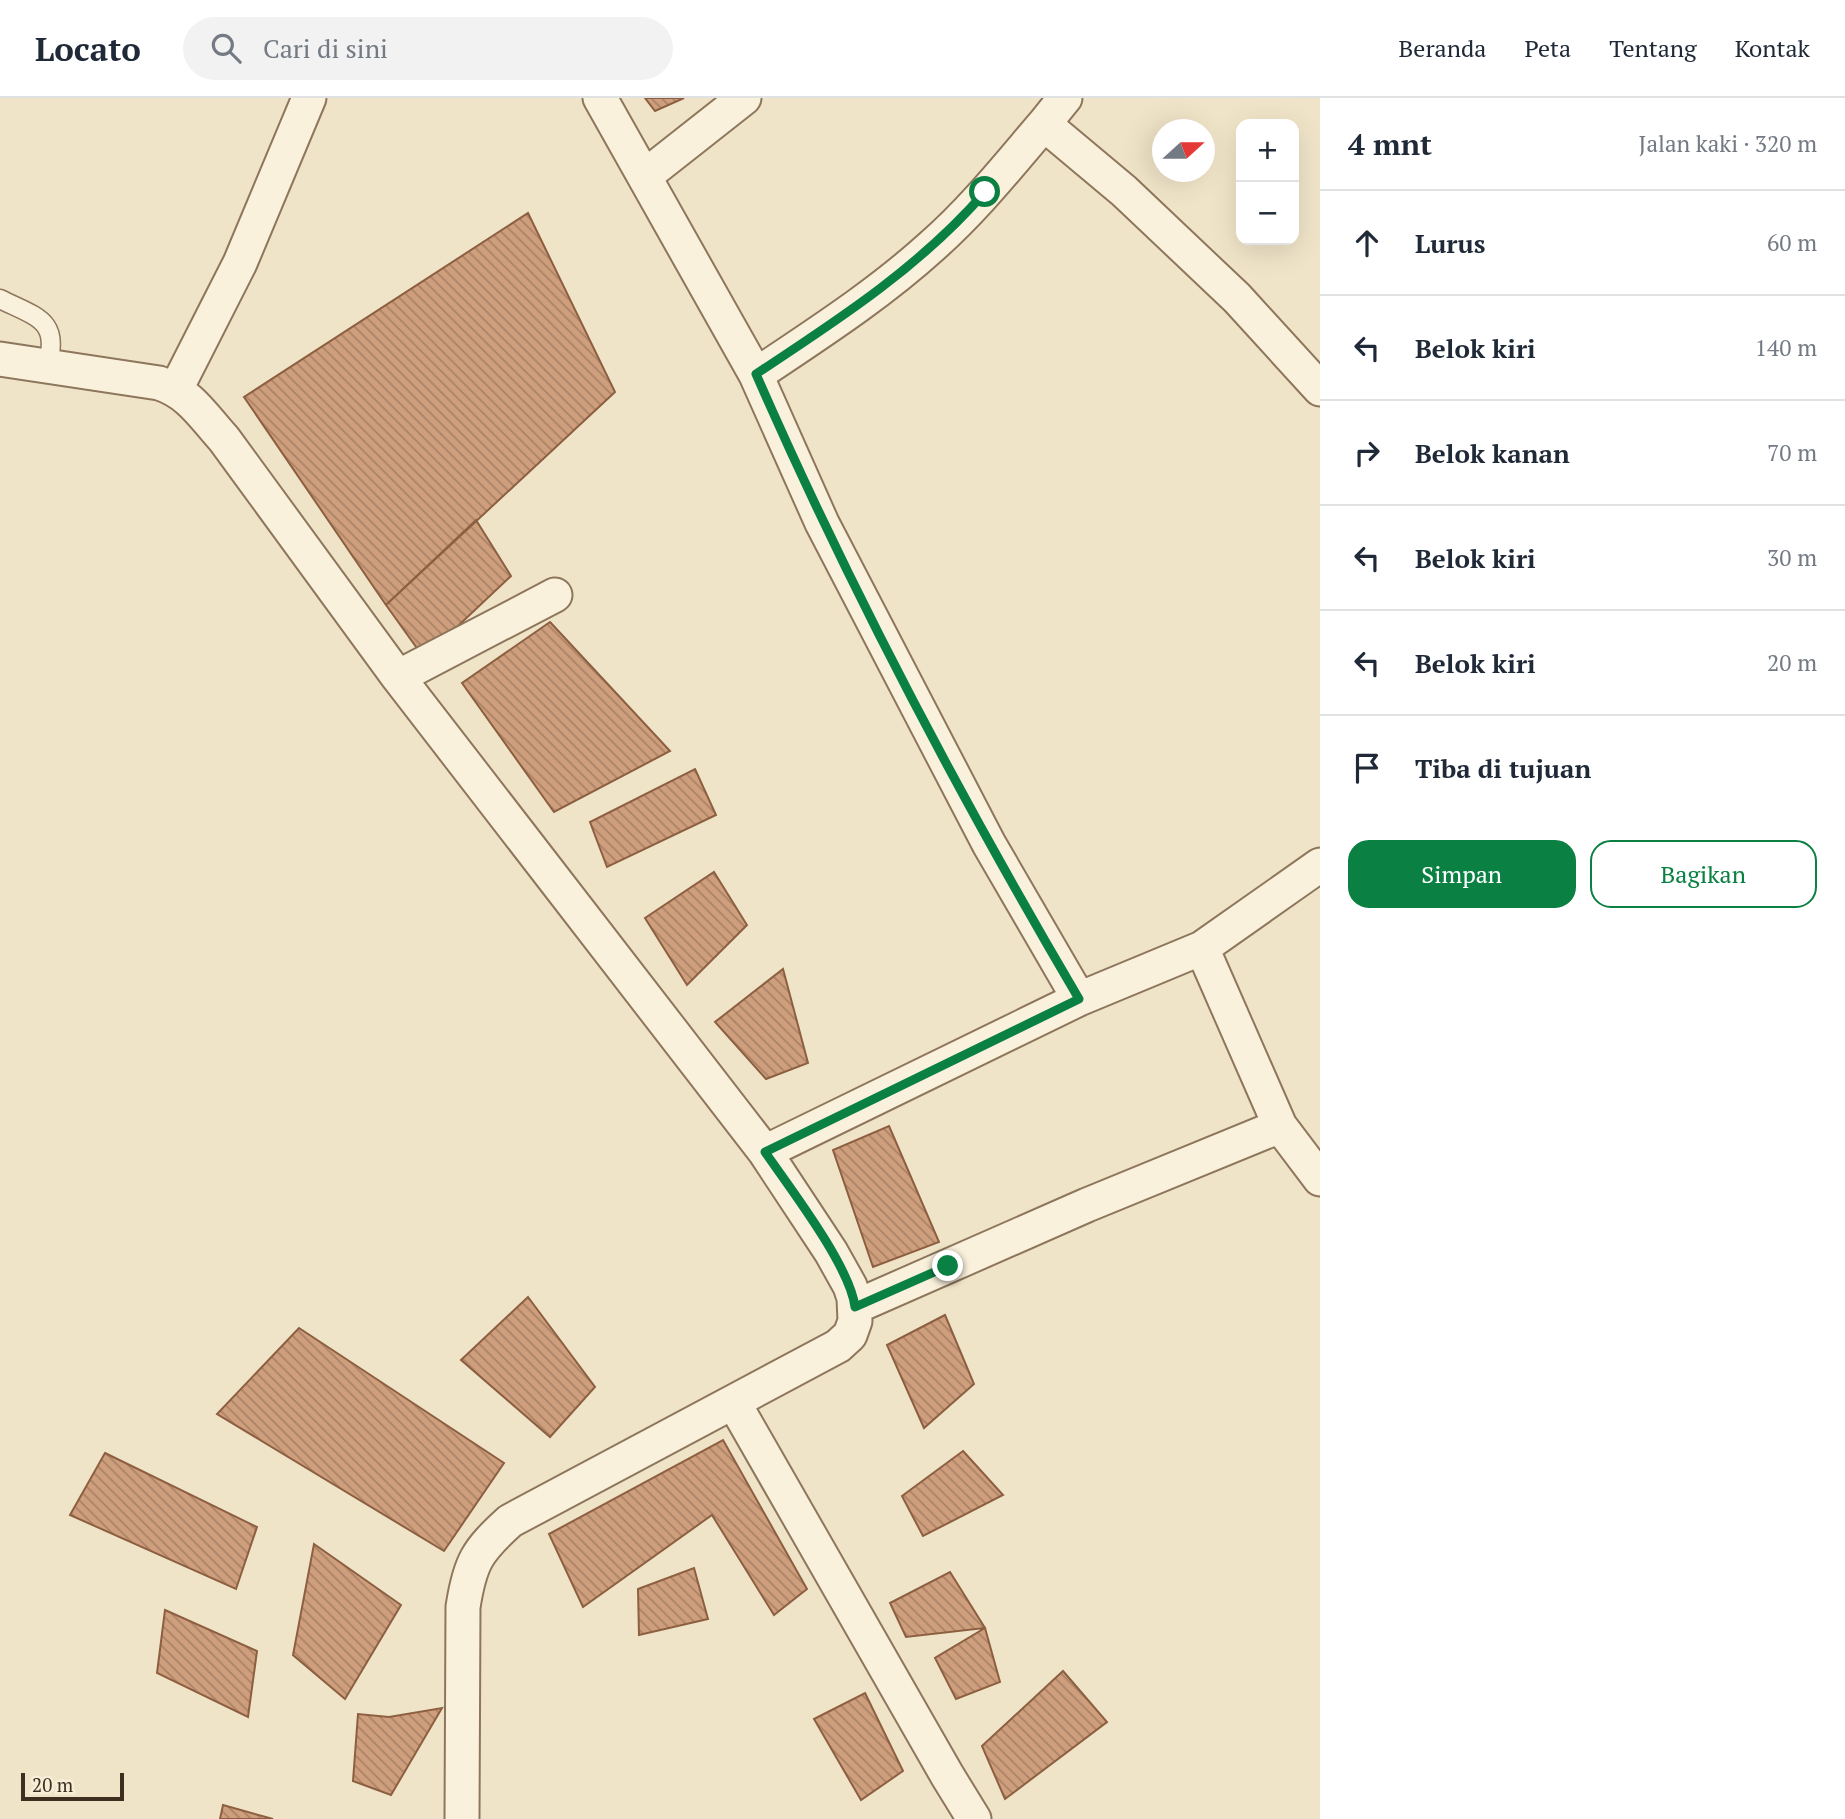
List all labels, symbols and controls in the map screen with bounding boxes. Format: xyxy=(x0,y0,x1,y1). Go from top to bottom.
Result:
search box xyxy=(183,17,673,80)
text: Locato xyxy=(35,27,141,70)
icon: search xyxy=(207,29,245,67)
text: Cari di sini xyxy=(263,31,388,65)
text: Beranda xyxy=(1399,32,1486,64)
text: Peta xyxy=(1524,32,1571,64)
text: Tentang xyxy=(1609,32,1697,64)
text: Kontak xyxy=(1735,32,1810,64)
north arrow xyxy=(1152,119,1215,182)
map controls xyxy=(1236,119,1299,245)
button: + xyxy=(1236,119,1299,182)
text: 4 mnt xyxy=(1348,124,1432,164)
text: Jalan kaki · 320 m xyxy=(1639,128,1817,159)
route start xyxy=(969,176,1000,207)
button: − xyxy=(1236,182,1299,245)
icon: ahead xyxy=(1348,224,1386,262)
text: Lurus xyxy=(1415,226,1485,260)
text: 60 m xyxy=(1767,227,1817,258)
icon: left xyxy=(1348,329,1386,367)
text: Belok kiri xyxy=(1415,331,1536,365)
text: 140 m xyxy=(1755,332,1817,363)
icon: right xyxy=(1348,434,1386,472)
text: Belok kanan xyxy=(1415,436,1570,470)
text: 70 m xyxy=(1767,437,1817,468)
icon: left xyxy=(1348,539,1386,577)
text: Belok kiri xyxy=(1415,541,1536,575)
text: 30 m xyxy=(1767,542,1817,573)
icon: left xyxy=(1348,644,1386,682)
text: Belok kiri xyxy=(1415,646,1536,680)
text: 20 m xyxy=(1767,647,1817,678)
icon: arrive xyxy=(1348,749,1386,787)
text: Tiba di tujuan xyxy=(1415,751,1591,785)
button: Simpan xyxy=(1348,840,1576,908)
button: Bagikan xyxy=(1590,840,1817,908)
route end xyxy=(932,1250,963,1281)
scale bar xyxy=(21,1770,124,1802)
text: 20 m xyxy=(32,1772,73,1797)

